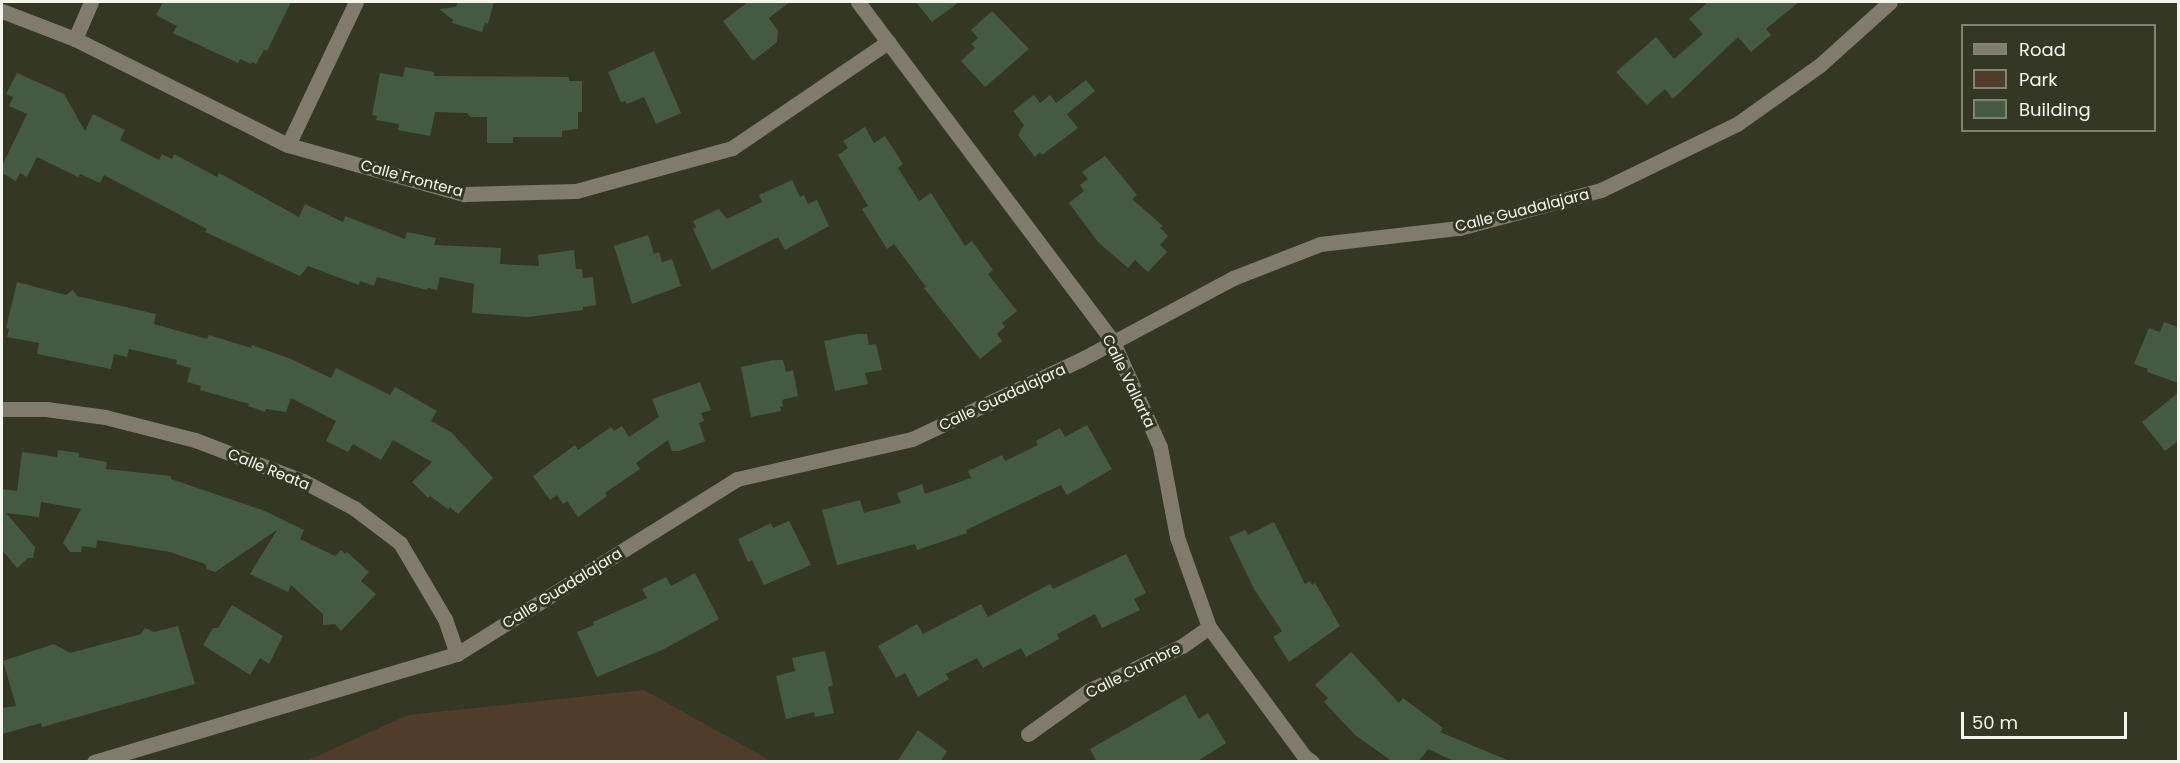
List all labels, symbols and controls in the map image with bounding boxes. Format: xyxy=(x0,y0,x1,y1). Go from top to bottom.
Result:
legend xyxy=(1961,24,2156,132)
text: Road xyxy=(2019,37,2066,62)
text: Park xyxy=(2019,67,2058,92)
text: Building xyxy=(2019,97,2091,122)
street label: Calle Frontera xyxy=(359,156,465,200)
street label: Calle Guadalajara xyxy=(1453,185,1591,235)
street label: Calle Vallarta xyxy=(1099,331,1159,431)
street label: Calle Guadalajara xyxy=(936,360,1068,434)
street label: Calle Reata xyxy=(225,444,313,494)
street label: Calle Guadalajara xyxy=(499,544,625,632)
street label: Calle Cumbre xyxy=(1083,638,1183,702)
scale bar xyxy=(1964,700,2130,738)
text: 50 m xyxy=(1972,710,2018,735)

